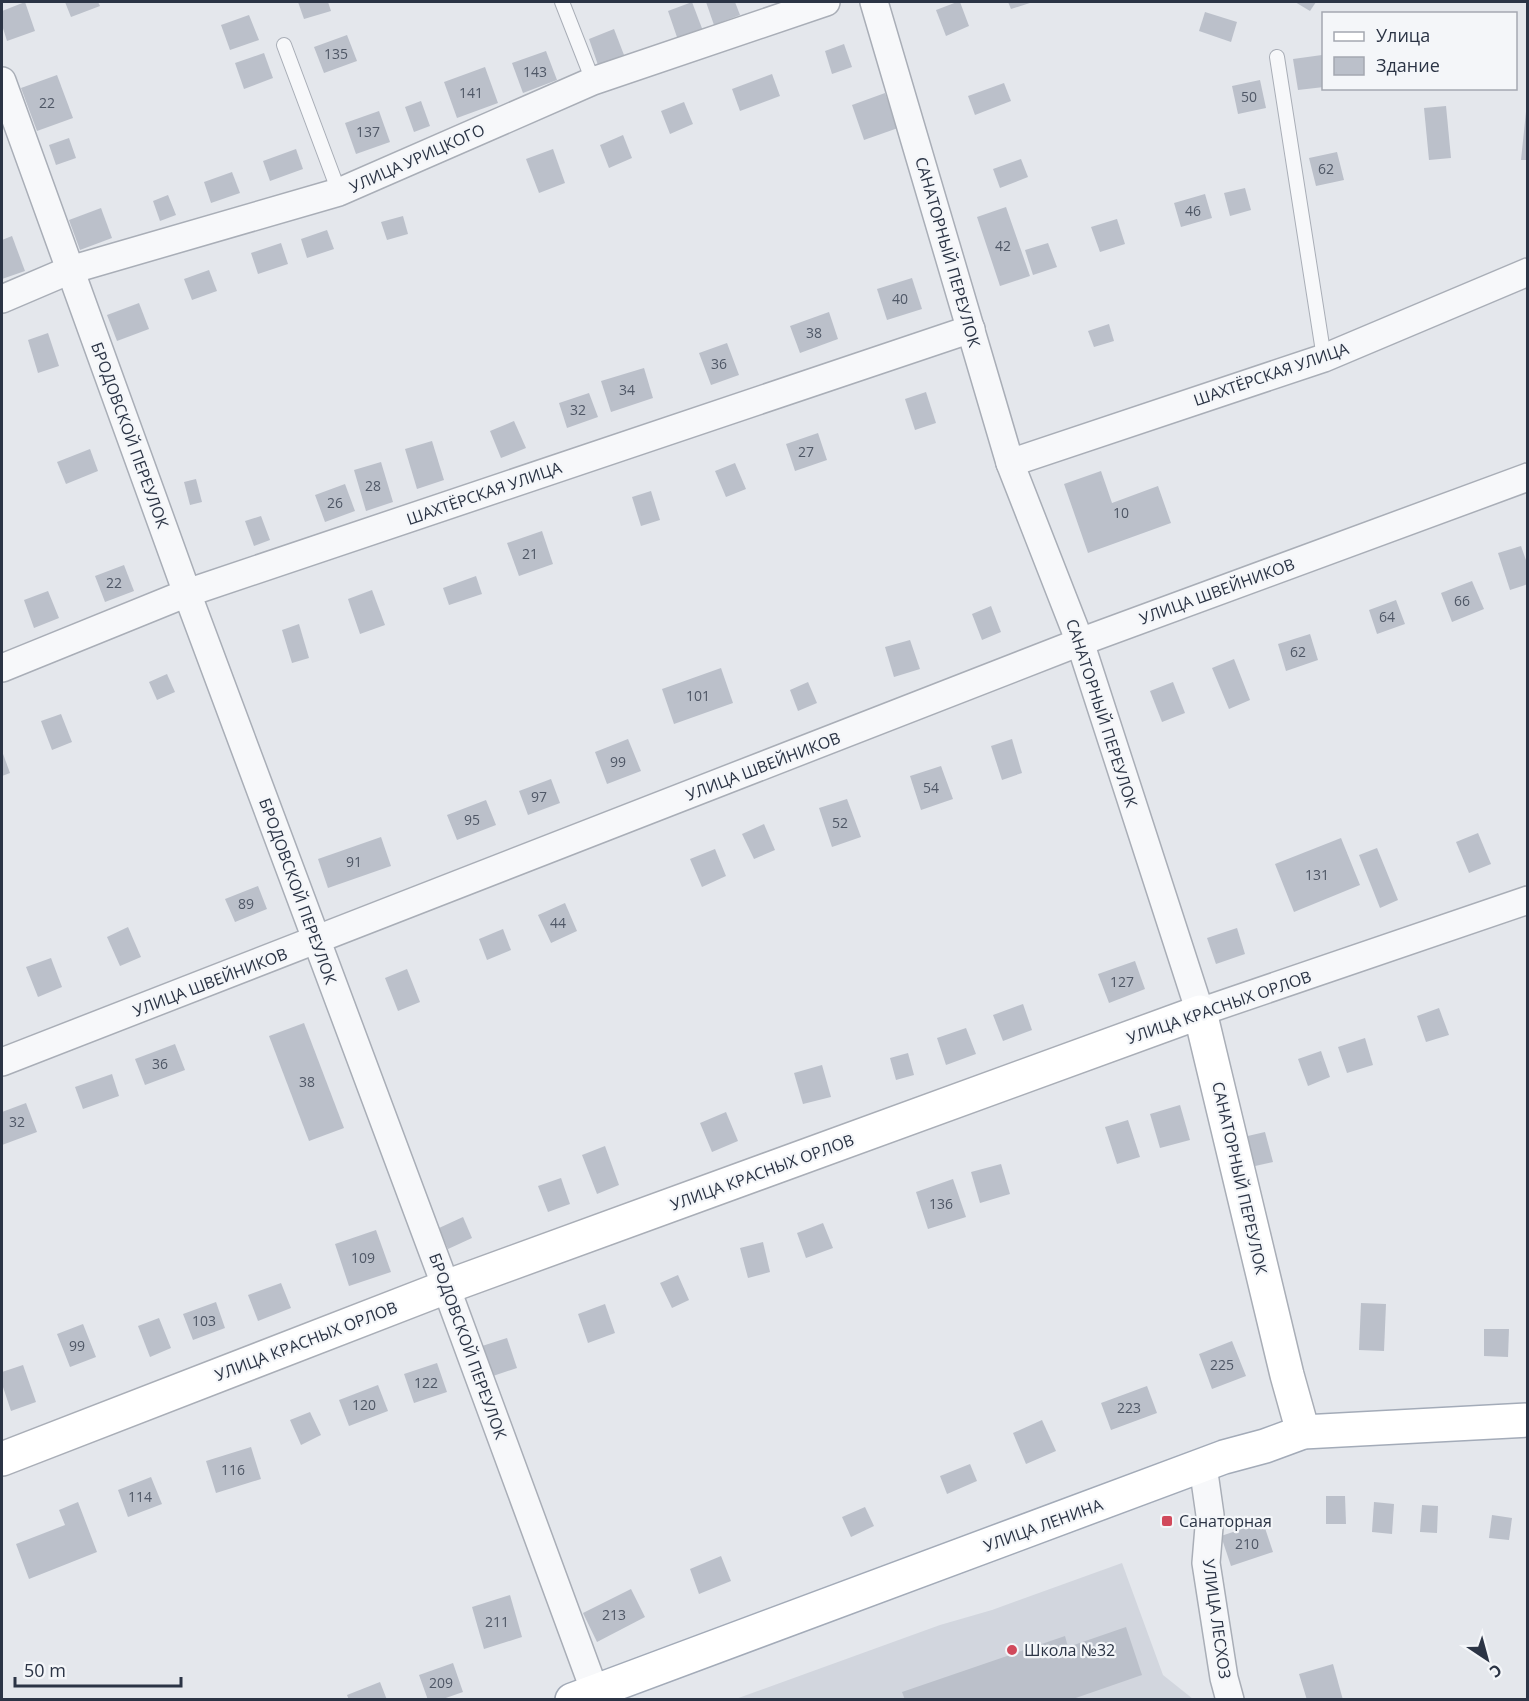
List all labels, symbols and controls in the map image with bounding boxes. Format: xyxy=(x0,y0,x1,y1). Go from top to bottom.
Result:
legend xyxy=(1322,12,1517,90)
text: Улица xyxy=(1376,23,1430,47)
house number: 135 xyxy=(324,44,348,63)
text: Здание xyxy=(1376,53,1440,77)
house number: 143 xyxy=(523,62,547,81)
house number: 141 xyxy=(459,83,483,102)
house number: 50 xyxy=(1241,87,1257,106)
house number: 22 xyxy=(39,93,55,112)
street label: УЛИЦА УРИЦКОГО xyxy=(346,118,488,198)
house number: 137 xyxy=(356,122,380,141)
street label: САНАТОРНЫЙ ПЕРЕУЛОК xyxy=(910,154,986,350)
house number: 62 xyxy=(1318,159,1334,178)
house number: 46 xyxy=(1185,201,1201,220)
house number: 42 xyxy=(995,236,1011,255)
house number: 40 xyxy=(892,289,908,308)
house number: 38 xyxy=(806,323,822,342)
street label: ШАХТЁРСКАЯ УЛИЦА xyxy=(1191,337,1352,411)
street label: БРОДОВСКОЙ ПЕРЕУЛОК xyxy=(86,339,174,531)
house number: 36 xyxy=(711,354,727,373)
house number: 34 xyxy=(619,380,635,399)
house number: 32 xyxy=(570,400,586,419)
house number: 27 xyxy=(798,442,814,461)
street label: ШАХТЁРСКАЯ УЛИЦА xyxy=(404,456,565,530)
house number: 28 xyxy=(365,476,381,495)
house number: 26 xyxy=(327,493,343,512)
house number: 10 xyxy=(1113,503,1129,522)
house number: 21 xyxy=(522,544,538,563)
street label: УЛИЦА ШВЕЙНИКОВ xyxy=(1136,553,1298,629)
house number: 22 xyxy=(106,573,122,592)
house number: 66 xyxy=(1454,591,1470,610)
house number: 64 xyxy=(1379,607,1395,626)
street label: САНАТОРНЫЙ ПЕРЕУЛОК xyxy=(1061,616,1143,810)
house number: 62 xyxy=(1290,642,1306,661)
house number: 101 xyxy=(686,686,710,705)
street label: УЛИЦА ШВЕЙНИКОВ xyxy=(683,726,843,806)
house number: 99 xyxy=(610,752,626,771)
house number: 54 xyxy=(923,778,939,797)
house number: 97 xyxy=(531,787,547,806)
street label: БРОДОВСКОЙ ПЕРЕУЛОК xyxy=(254,795,342,987)
house number: 95 xyxy=(464,810,480,829)
house number: 52 xyxy=(832,813,848,832)
house number: 91 xyxy=(346,852,362,871)
house number: 131 xyxy=(1305,865,1329,884)
house number: 89 xyxy=(238,894,254,913)
house number: 44 xyxy=(550,913,566,932)
street label: УЛИЦА ШВЕЙНИКОВ xyxy=(130,942,290,1022)
street label: УЛИЦА КРАСНЫХ ОРЛОВ xyxy=(1124,965,1314,1049)
house number: 127 xyxy=(1110,972,1134,991)
house number: 36 xyxy=(152,1054,168,1073)
house number: 38 xyxy=(299,1072,315,1091)
street label: САНАТОРНЫЙ ПЕРЕУЛОК xyxy=(1207,1080,1273,1277)
house number: 32 xyxy=(9,1112,25,1131)
street label: УЛИЦА КРАСНЫХ ОРЛОВ xyxy=(667,1129,857,1215)
house number: 136 xyxy=(929,1194,953,1213)
house number: 109 xyxy=(351,1248,375,1267)
street label: БРОДОВСКОЙ ПЕРЕУЛОК xyxy=(424,1250,512,1442)
street label: УЛИЦА КРАСНЫХ ОРЛОВ xyxy=(212,1296,400,1386)
house number: 103 xyxy=(192,1311,216,1330)
house number: 99 xyxy=(69,1336,85,1355)
house number: 225 xyxy=(1210,1355,1234,1374)
house number: 122 xyxy=(414,1373,438,1392)
house number: 120 xyxy=(352,1395,376,1414)
house number: 223 xyxy=(1117,1398,1141,1417)
house number: 116 xyxy=(221,1460,245,1479)
house number: 114 xyxy=(128,1487,152,1506)
street label: УЛИЦА ЛЕНИНА xyxy=(980,1493,1106,1557)
place label: Санаторная xyxy=(1179,1510,1272,1532)
marker: Санаторная xyxy=(1160,1514,1174,1528)
house number: 210 xyxy=(1235,1534,1259,1553)
street label: УЛИЦА ЛЕСХОЗ xyxy=(1198,1558,1236,1680)
house number: 213 xyxy=(602,1605,626,1624)
house number: 211 xyxy=(485,1612,509,1631)
north arrow xyxy=(1457,1629,1517,1689)
place label: Школа №32 xyxy=(1024,1639,1115,1661)
marker: Школа №32 xyxy=(1005,1643,1019,1657)
scale bar xyxy=(15,1650,182,1688)
text: 50 m xyxy=(24,1658,66,1682)
text: С xyxy=(1485,1659,1506,1683)
house number: 209 xyxy=(429,1673,453,1692)

